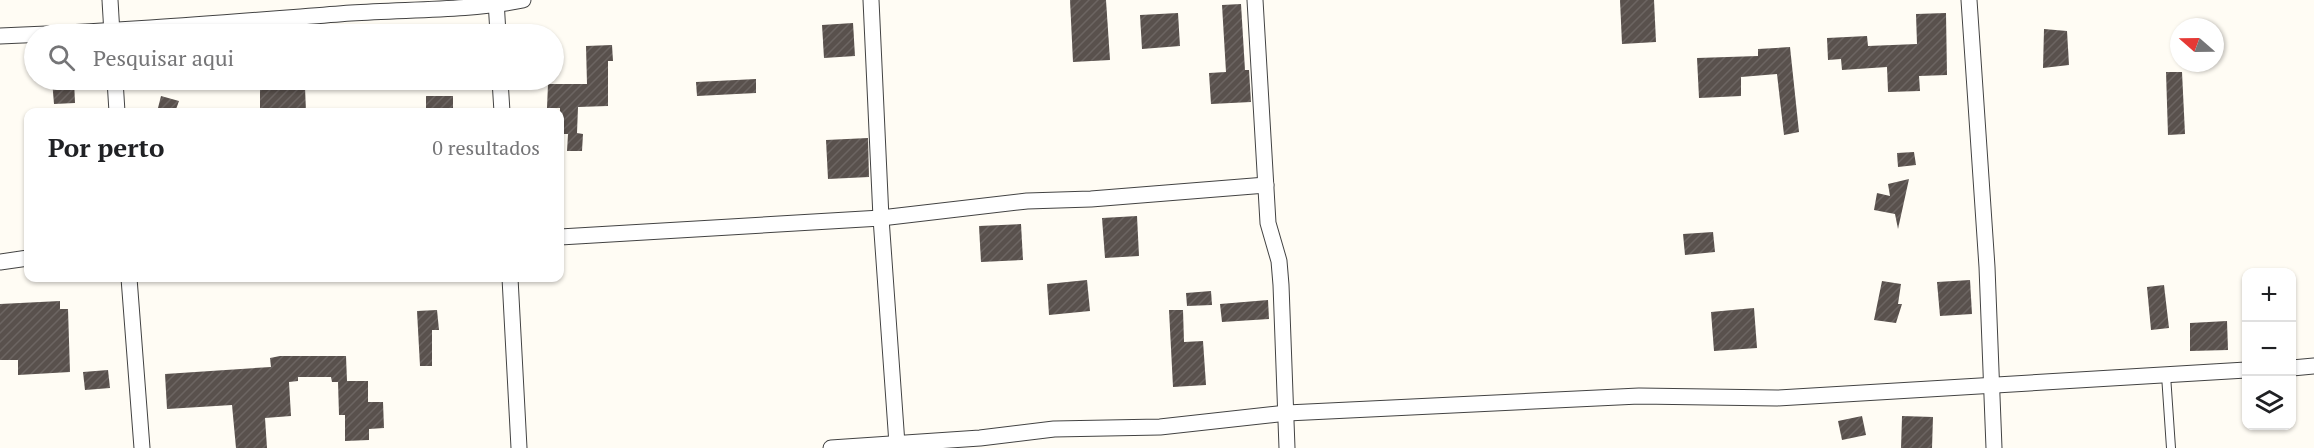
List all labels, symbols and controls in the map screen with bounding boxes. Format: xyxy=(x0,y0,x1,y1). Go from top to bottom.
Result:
north arrow xyxy=(2170,18,2224,72)
search box xyxy=(24,24,564,90)
icon: search xyxy=(45,41,78,74)
text: Pesquisar aqui xyxy=(93,43,234,72)
text: Por perto xyxy=(48,130,164,164)
text: 0 resultados xyxy=(432,134,540,161)
map controls xyxy=(2242,268,2296,430)
button: + xyxy=(2242,268,2296,322)
button: − xyxy=(2242,322,2296,376)
button: layers xyxy=(2242,376,2296,430)

